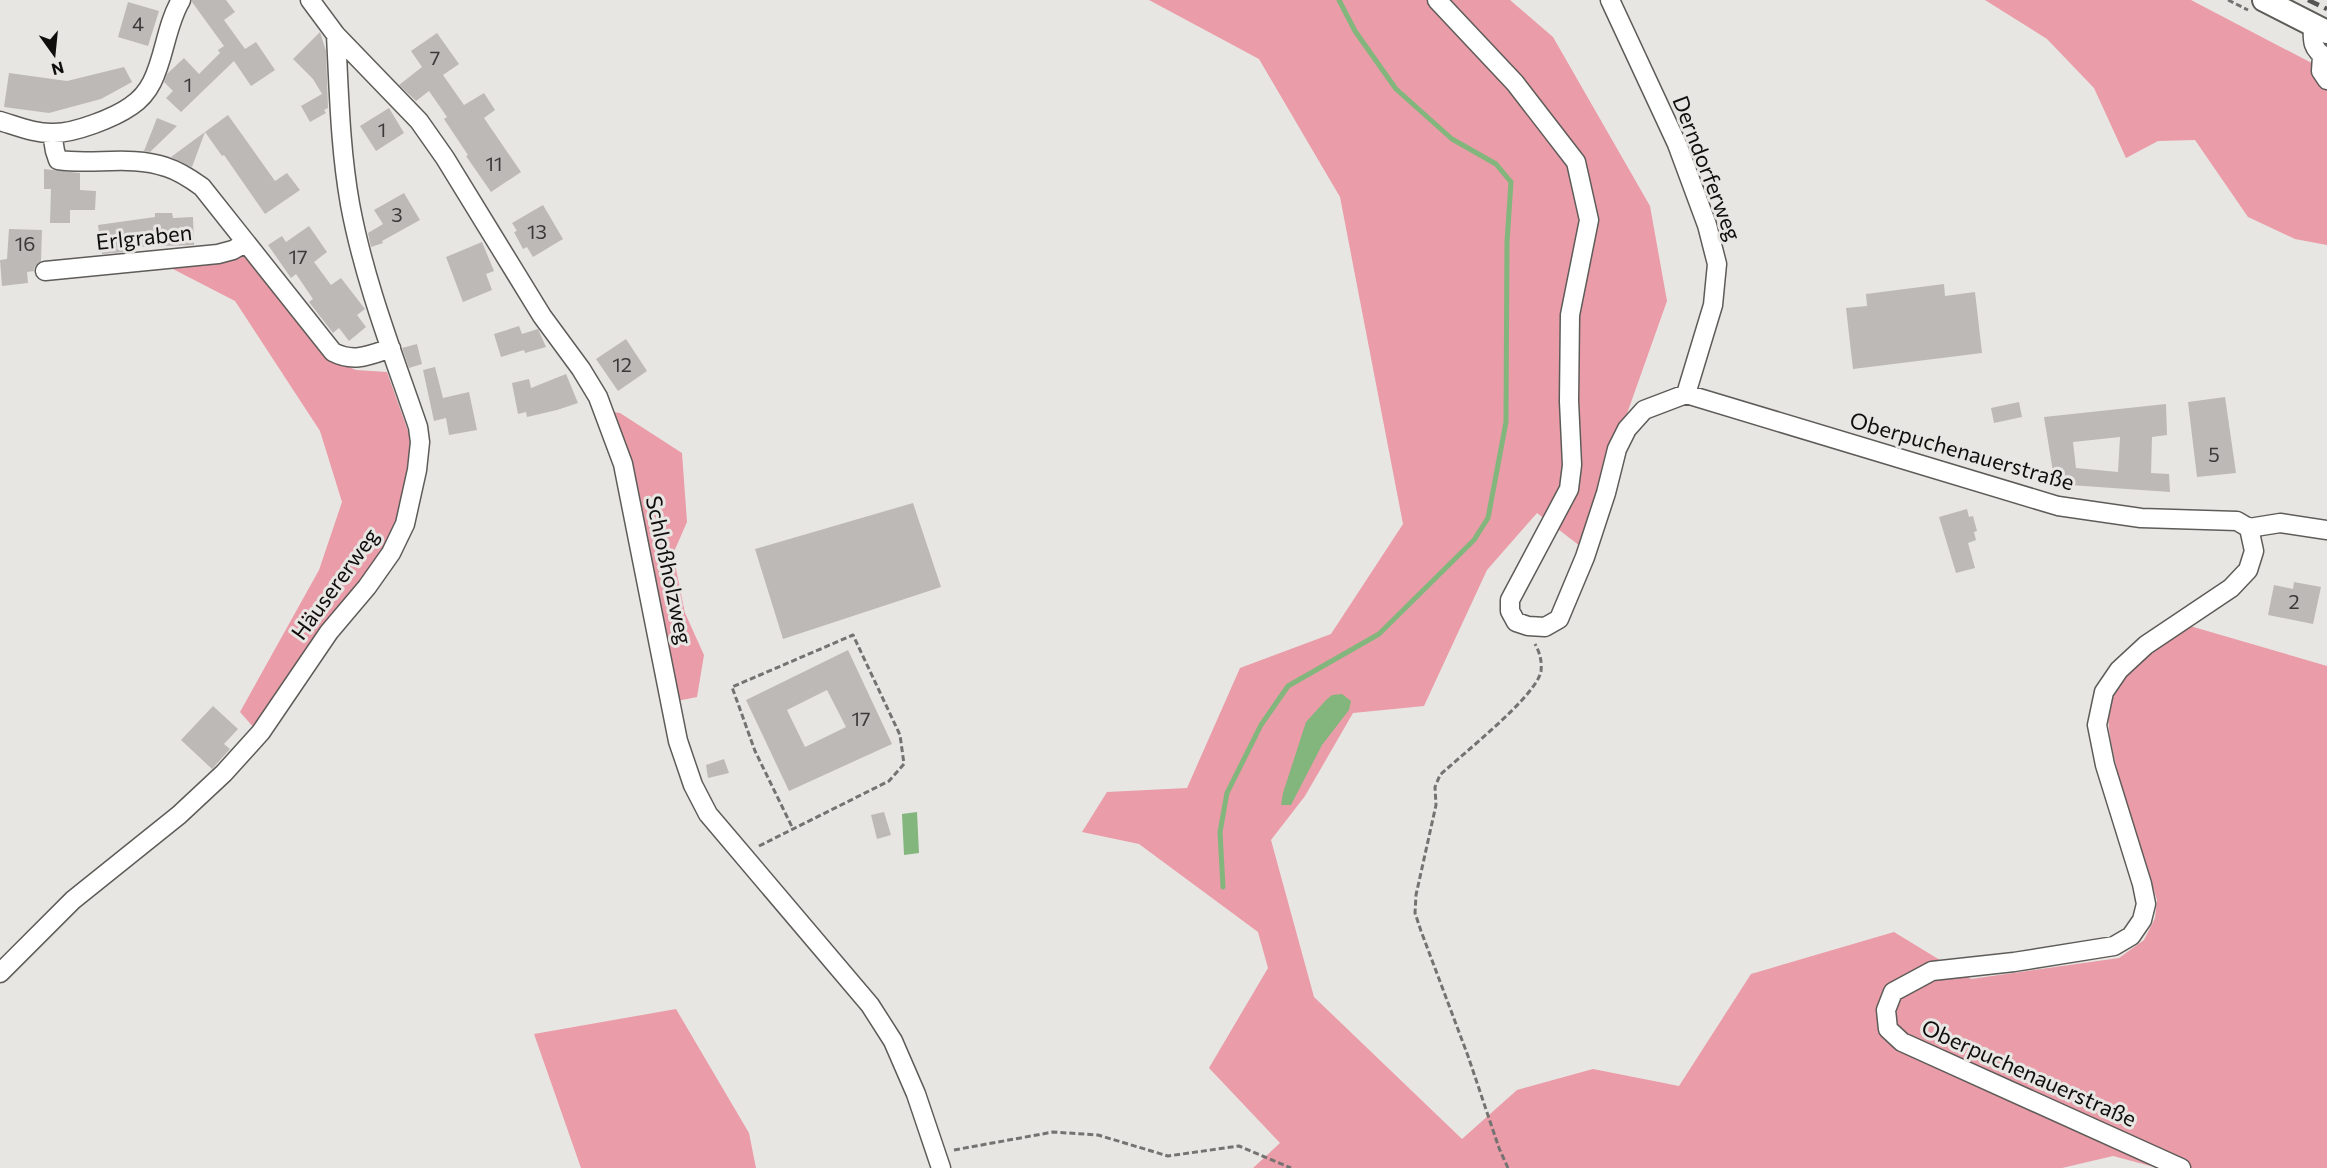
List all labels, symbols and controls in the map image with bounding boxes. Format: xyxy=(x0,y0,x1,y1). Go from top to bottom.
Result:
house number: 4 xyxy=(132,11,144,35)
north arrow xyxy=(24,24,84,84)
house number: 7 xyxy=(430,45,440,69)
text: N xyxy=(50,58,66,80)
house number: 1 xyxy=(184,72,192,96)
street label: Derndorferweg xyxy=(1667,91,1748,244)
house number: 1 xyxy=(378,117,386,141)
house number: 11 xyxy=(485,151,503,175)
house number: 3 xyxy=(391,202,403,226)
street label: Erlgraben xyxy=(94,218,193,255)
house number: 13 xyxy=(527,219,547,243)
house number: 16 xyxy=(15,231,35,255)
house number: 17 xyxy=(288,244,308,268)
house number: 12 xyxy=(612,352,632,376)
street label: Oberpuchenauerstraße xyxy=(1847,406,2077,495)
house number: 5 xyxy=(2208,442,2220,466)
street label: Schloßholzweg xyxy=(641,493,698,647)
street label: Häusererweg xyxy=(285,523,384,645)
house number: 2 xyxy=(2288,589,2300,613)
house number: 17 xyxy=(851,706,871,730)
street label: Oberpuchenauerstraße xyxy=(1918,1013,2141,1132)

